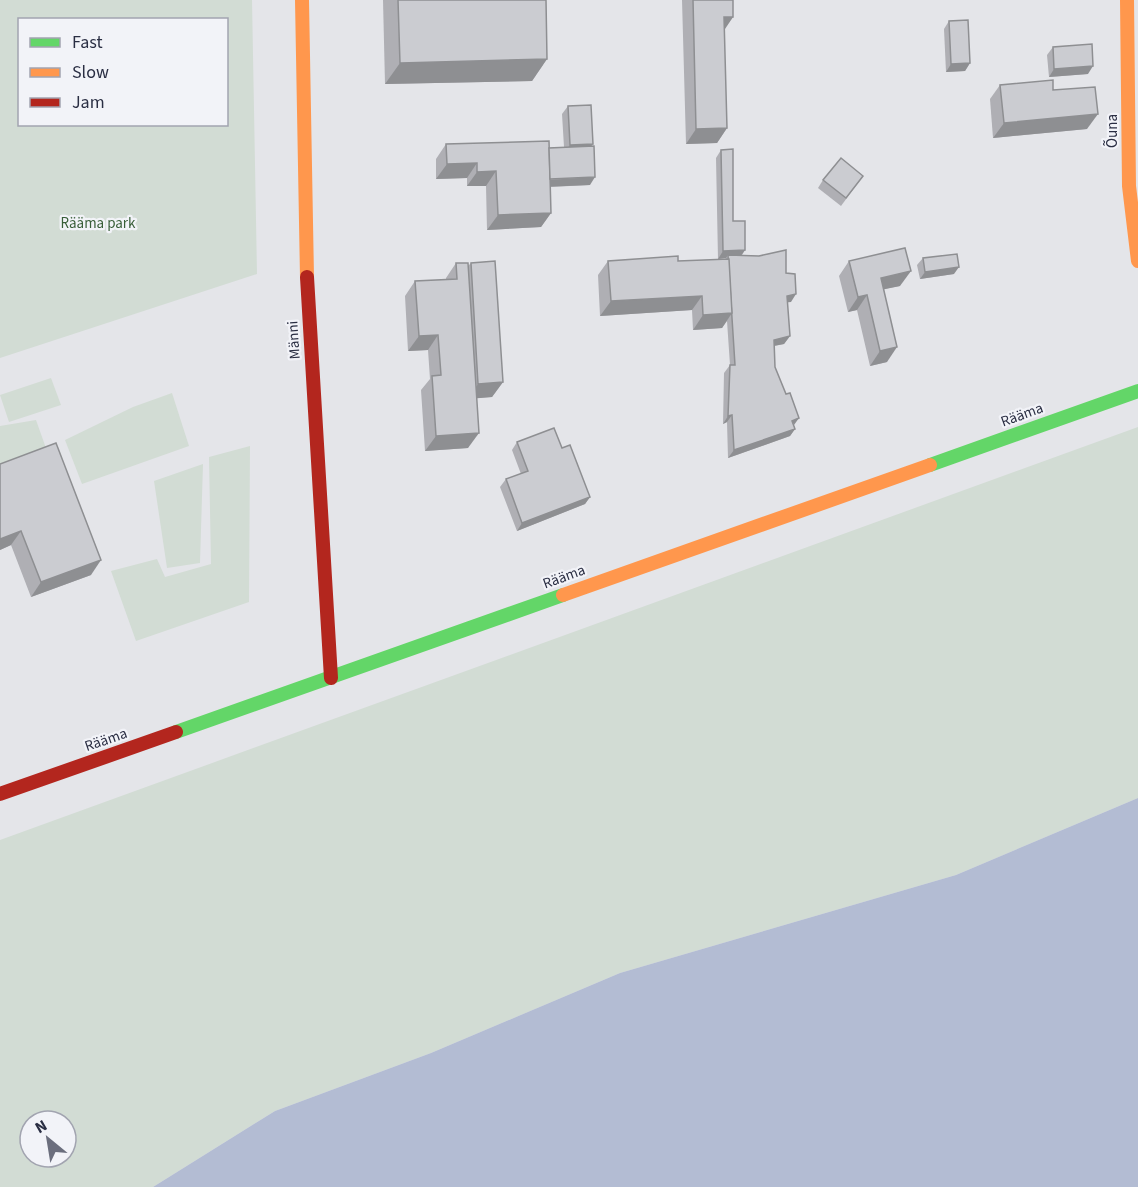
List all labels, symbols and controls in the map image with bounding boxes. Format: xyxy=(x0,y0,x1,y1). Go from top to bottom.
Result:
legend xyxy=(18,18,228,126)
text: Fast xyxy=(72,30,103,55)
text: Slow xyxy=(72,60,109,85)
text: Jam xyxy=(72,90,105,115)
street label: Õuna xyxy=(1102,114,1123,148)
park label: Rääma park xyxy=(61,213,136,234)
street label: Männi xyxy=(282,320,306,360)
street label: Rääma xyxy=(998,398,1046,432)
street label: Rääma xyxy=(540,560,588,594)
street label: Rääma xyxy=(82,723,130,757)
north arrow xyxy=(18,1109,78,1169)
text: N xyxy=(31,1115,51,1139)

